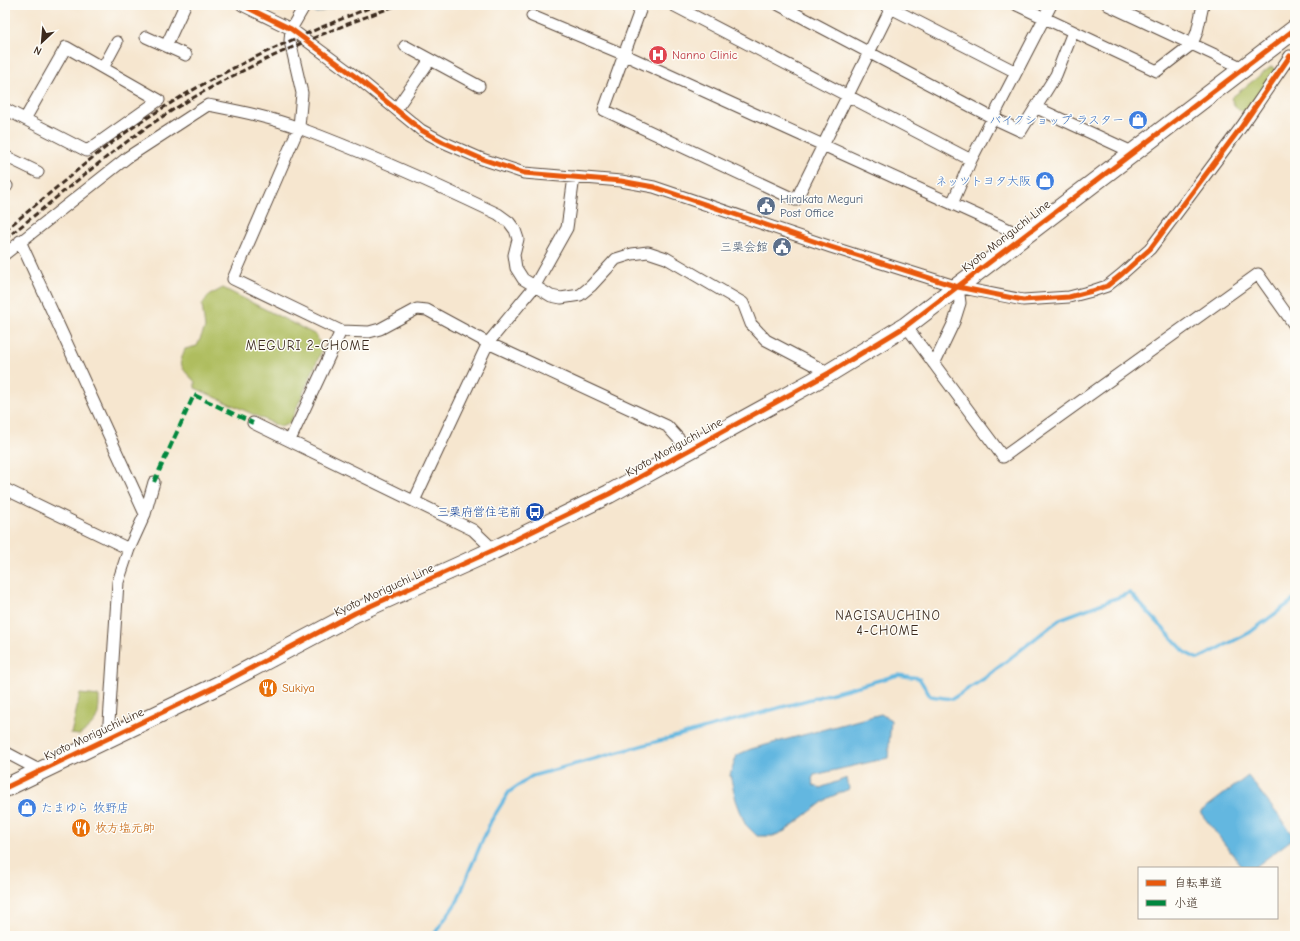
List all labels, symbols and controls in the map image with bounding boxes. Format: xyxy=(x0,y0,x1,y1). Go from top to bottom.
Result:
north arrow xyxy=(22,22,62,62)
text: N xyxy=(32,43,44,58)
hospital icon: Nanno Clinic xyxy=(647,44,669,66)
place label: Nanno Clinic xyxy=(672,48,738,62)
shop icon: バイクショップ ラスター xyxy=(1127,109,1149,131)
place label: バイクショップ ラスター xyxy=(989,113,1124,127)
shop icon: ネッツトヨタ大阪 xyxy=(1034,170,1056,192)
place label: ネッツトヨタ大阪 xyxy=(935,174,1031,188)
place label: Hirakata Meguri Post Office xyxy=(780,192,863,220)
public building icon: Hirakata Meguri Post Office xyxy=(755,195,777,217)
street label: Kyoto Moriguchi Line xyxy=(959,197,1053,275)
public building icon: 三栗会館 xyxy=(771,236,793,258)
place label: 三栗会館 xyxy=(720,240,768,254)
district label: MEGURI 2-CHOME xyxy=(246,338,370,353)
street label: Kyoto Moriguchi Line xyxy=(623,415,725,479)
bus stop icon: 三栗府営住宅前 xyxy=(524,501,546,523)
place label: 三栗府営住宅前 xyxy=(437,505,521,519)
street label: Kyoto Moriguchi Line xyxy=(332,561,436,619)
district label: NAGISAUCHINO 4-CHOME xyxy=(835,608,941,638)
restaurant icon: Sukiya xyxy=(257,677,279,699)
place label: Sukiya xyxy=(282,681,315,695)
street label: Kyoto Moriguchi Line xyxy=(42,705,146,763)
shop icon: たまゆら 牧野店 xyxy=(16,797,38,819)
place label: たまゆら 牧野店 xyxy=(41,801,129,815)
restaurant icon: 枚方塩元帥 xyxy=(70,817,92,839)
place label: 枚方塩元帥 xyxy=(95,821,155,835)
legend xyxy=(1138,867,1278,919)
text: 自転車道 xyxy=(1174,876,1222,890)
text: 小道 xyxy=(1174,896,1198,910)

